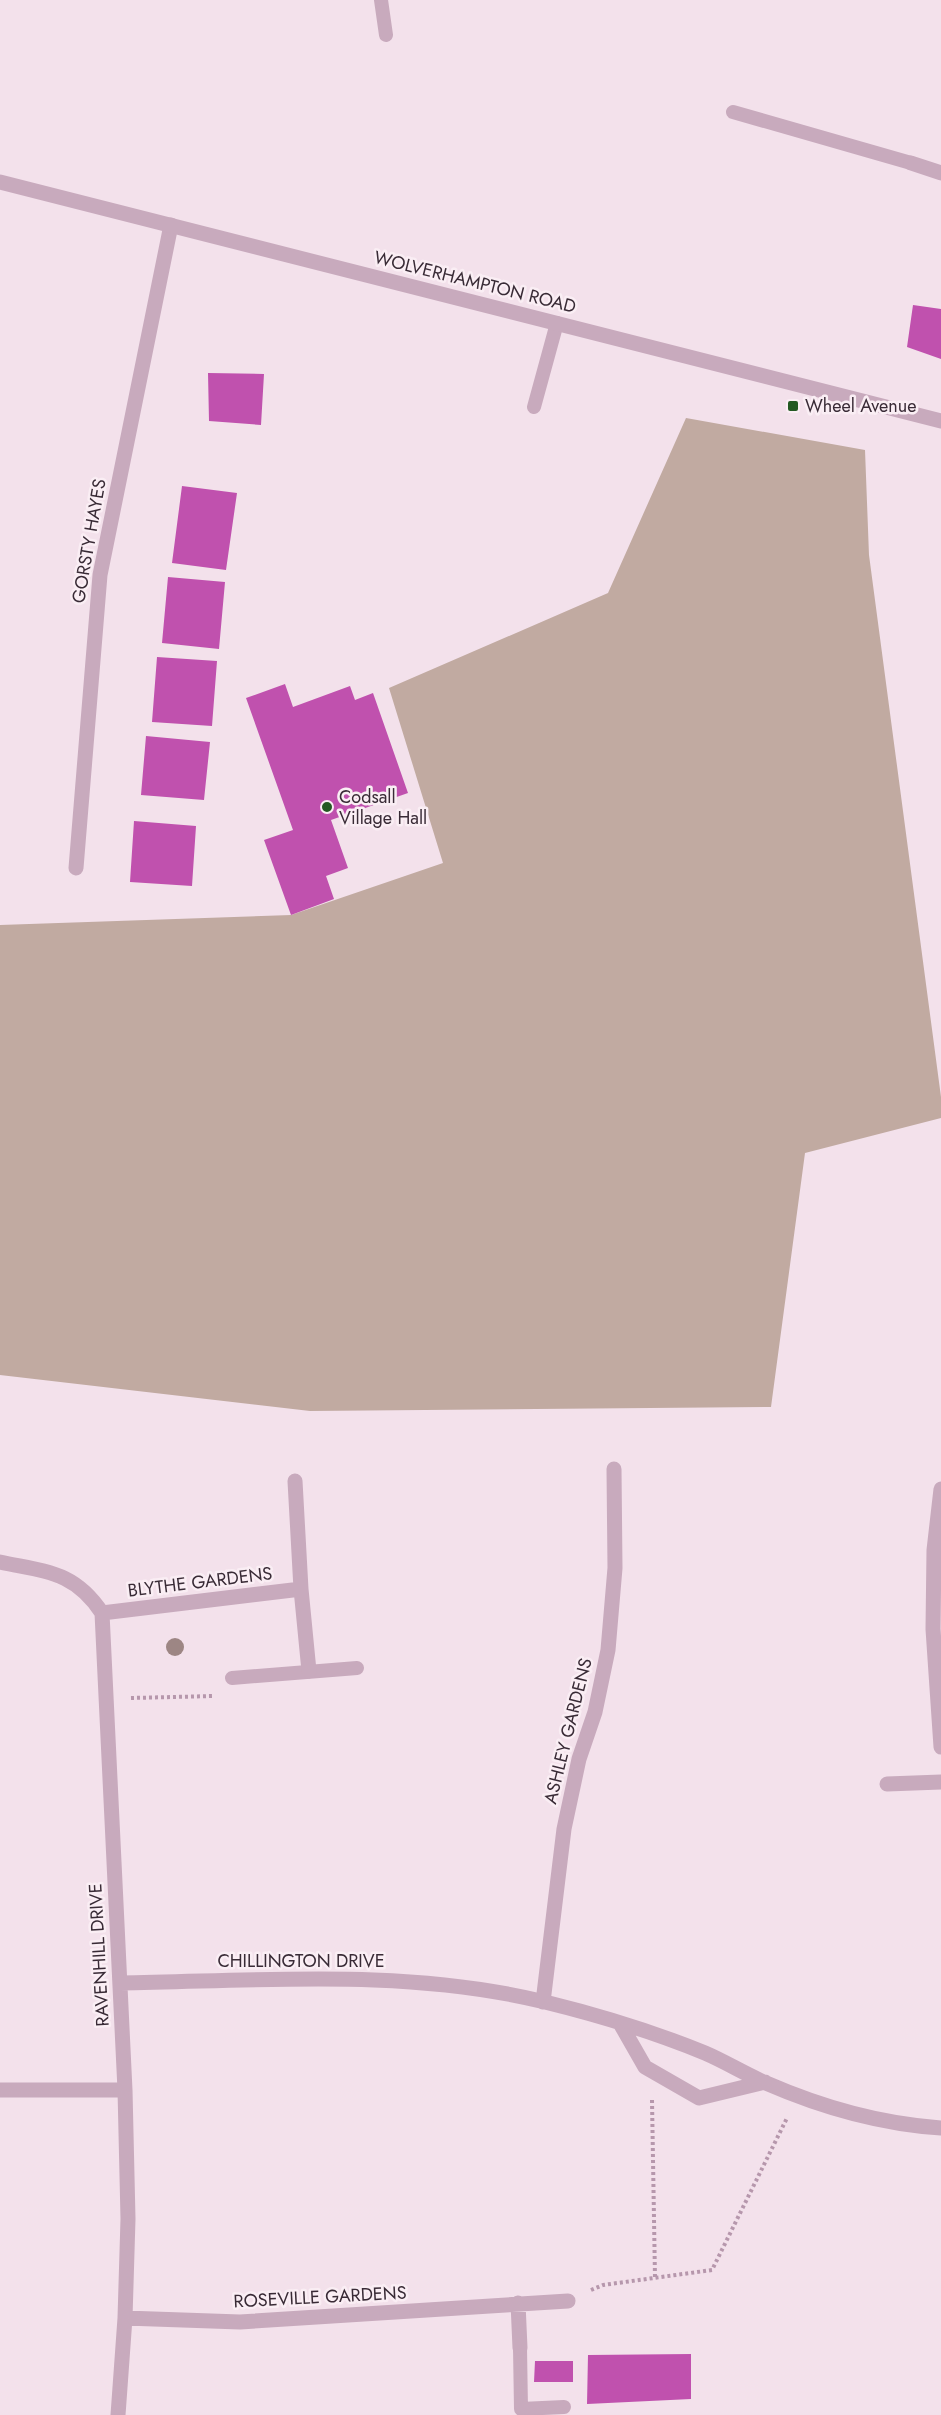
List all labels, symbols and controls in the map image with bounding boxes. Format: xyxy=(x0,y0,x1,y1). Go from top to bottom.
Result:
street label: WOLVERHAMPTON ROAD xyxy=(371,244,579,320)
place label: Wheel Avenue xyxy=(805,393,916,419)
marker: Wheel Avenue xyxy=(786,399,800,413)
street label: GORSTY HAYES xyxy=(65,477,113,605)
place label: Codsall Village Hall xyxy=(339,784,427,831)
marker: Codsall Village Hall xyxy=(320,800,334,814)
street label: BLYTHE GARDENS xyxy=(126,1560,274,1604)
street label: ASHLEY GARDENS xyxy=(537,1655,599,1807)
street label: RAVENHILL DRIVE xyxy=(82,1883,116,2027)
street label: CHILLINGTON DRIVE xyxy=(217,1948,385,1974)
street label: ROSEVILLE GARDENS xyxy=(233,2279,407,2315)

